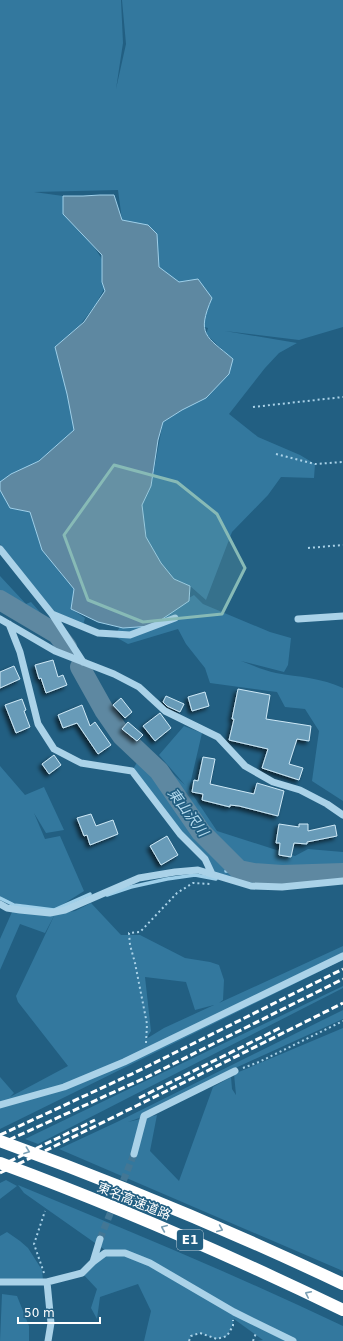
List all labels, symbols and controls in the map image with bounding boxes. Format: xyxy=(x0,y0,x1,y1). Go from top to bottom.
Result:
water label: 東山沢川 xyxy=(165,785,212,841)
one-way arrow xyxy=(23,1146,30,1154)
street label: 東名高速道路 xyxy=(95,1179,173,1223)
one-way arrow xyxy=(215,1224,223,1232)
one-way arrow xyxy=(161,1225,168,1233)
road number: E1 xyxy=(177,1230,203,1250)
one-way arrow xyxy=(305,1291,312,1298)
scale bar xyxy=(18,1299,100,1325)
text: 50 m xyxy=(24,1306,55,1320)

